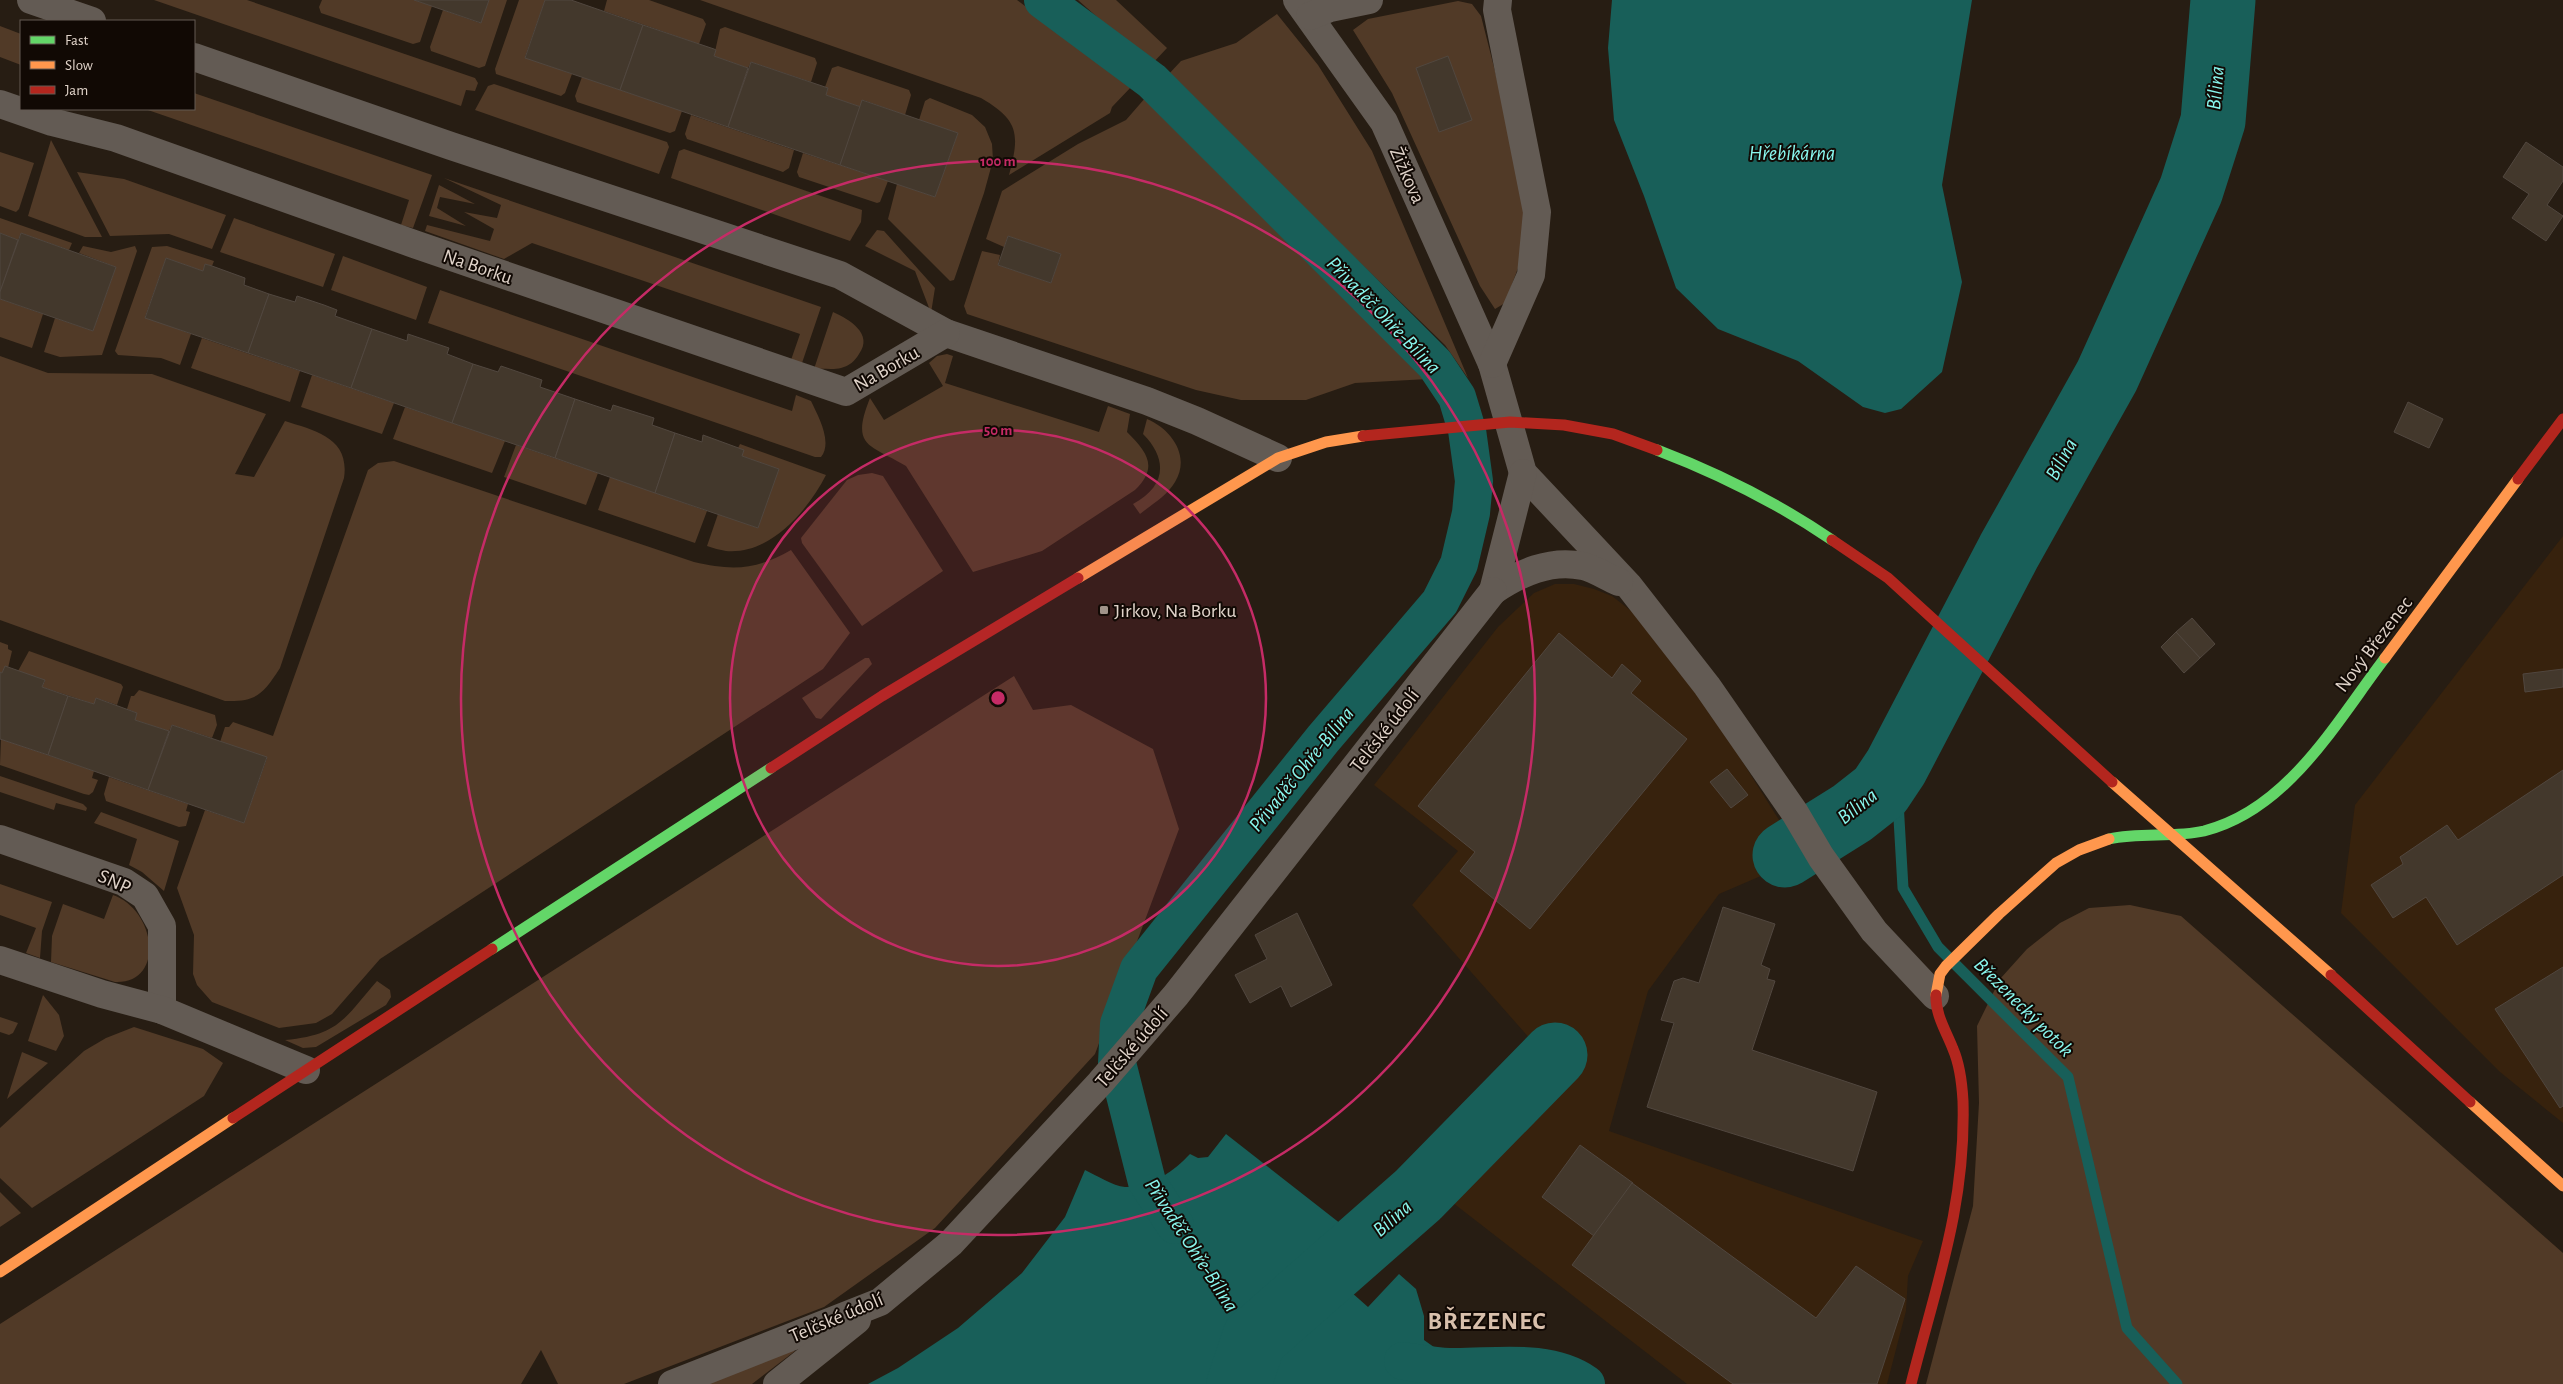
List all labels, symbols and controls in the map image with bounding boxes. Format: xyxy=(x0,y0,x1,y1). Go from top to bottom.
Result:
legend xyxy=(20,20,195,110)
text: Fast xyxy=(65,33,89,48)
text: Slow xyxy=(65,58,93,73)
water label: Bílina xyxy=(2203,65,2228,111)
text: Jam xyxy=(65,83,88,98)
water label: Hřebíkárna xyxy=(1749,143,1835,164)
street label: Žižkova xyxy=(1386,144,1429,207)
text: 100 m xyxy=(980,154,1016,169)
street label: Na Borku xyxy=(440,246,515,288)
water label: Přivaděč Ohře-Bílina xyxy=(1323,253,1445,378)
street label: Na Borku xyxy=(850,342,923,395)
text: 50 m xyxy=(984,423,1012,438)
water label: Bílina xyxy=(2042,435,2081,484)
street label: Nový Březenec xyxy=(2332,593,2416,696)
place label: Jirkov, Na Borku xyxy=(1114,601,1237,621)
marker: Jirkov, Na Borku xyxy=(1098,604,1110,616)
street label: Telčské údolí xyxy=(1346,685,1423,776)
centre of rings xyxy=(989,689,1007,707)
water label: Přivaděč Ohře-Bílina xyxy=(1245,703,1358,836)
water label: Bílina xyxy=(1833,785,1881,828)
street label: SNP xyxy=(95,866,134,898)
water label: Březenecký potok xyxy=(1969,954,2078,1062)
street label: Telčské údolí xyxy=(1092,1004,1172,1092)
water label: Přivaděč Ohře-Bílina xyxy=(1141,1175,1242,1315)
water label: Bílina xyxy=(1369,1196,1416,1241)
street label: Telčské údolí xyxy=(787,1289,886,1347)
district label: BŘEZENEC xyxy=(1427,1306,1547,1334)

